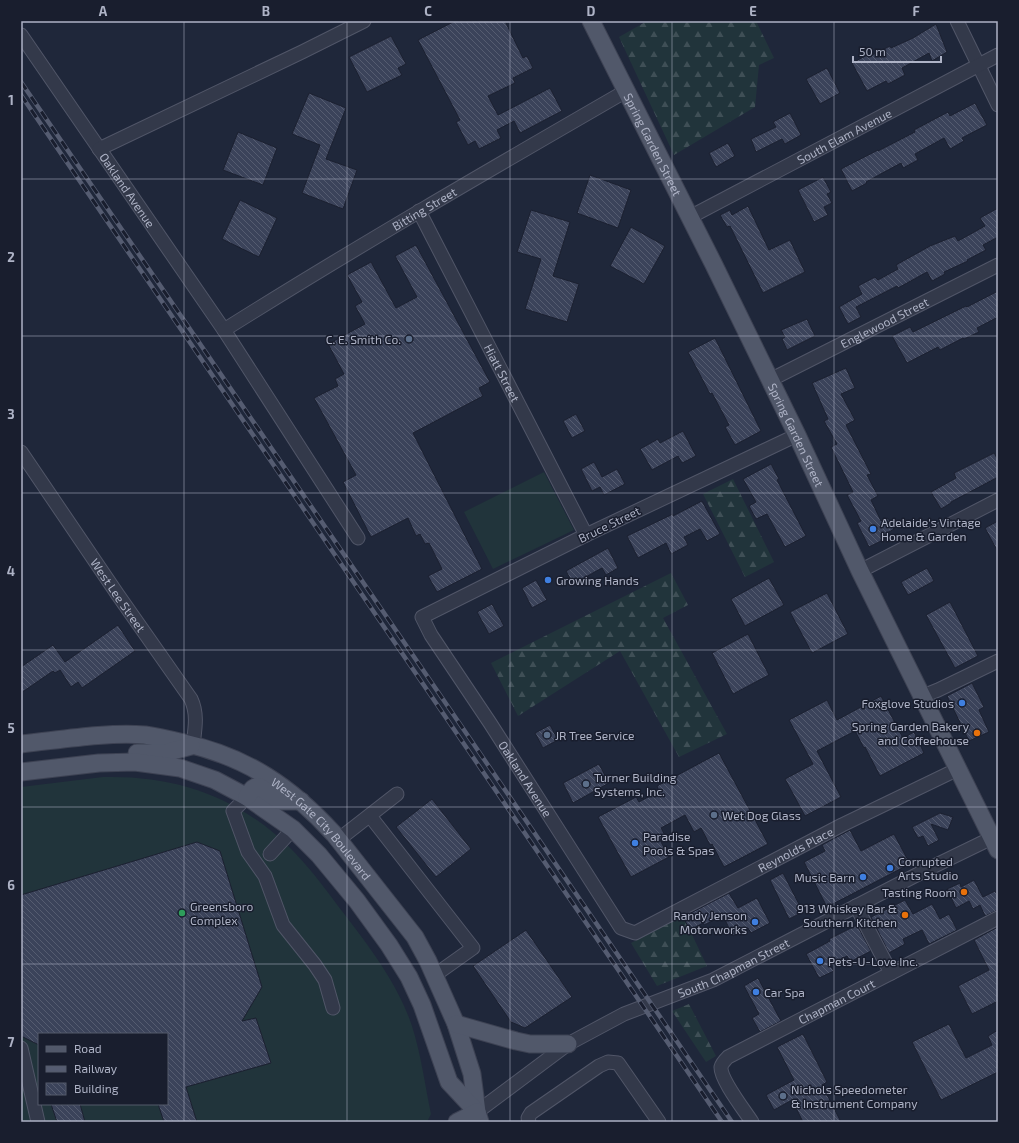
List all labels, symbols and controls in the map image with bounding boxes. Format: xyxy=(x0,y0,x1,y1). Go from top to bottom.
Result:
text: A xyxy=(99,3,108,19)
text: B xyxy=(262,3,270,19)
text: C xyxy=(424,3,432,19)
text: D xyxy=(587,3,596,19)
text: E xyxy=(749,3,757,19)
text: F xyxy=(912,3,920,19)
scale bar xyxy=(853,38,941,64)
text: 50 m xyxy=(859,44,886,58)
street label: Spring Garden Street xyxy=(621,91,685,198)
text: 1 xyxy=(8,92,14,108)
street label: South Elam Avenue xyxy=(794,105,894,167)
street label: Oakland Avenue xyxy=(97,150,158,230)
street label: Bitting Street xyxy=(389,184,459,233)
text: 2 xyxy=(7,249,15,265)
street label: Englewood Street xyxy=(838,294,931,350)
place label: C. E. Smith Co. xyxy=(326,332,401,346)
marker: C. E. Smith Co. xyxy=(404,334,414,344)
street label: Hiatt Street xyxy=(482,342,523,404)
street label: Spring Garden Street xyxy=(766,381,827,489)
text: 3 xyxy=(7,406,15,422)
street label: Bruce Street xyxy=(576,503,643,545)
place label: Adelaide's Vintage Home & Garden xyxy=(881,515,981,543)
marker: Adelaide's Vintage Home & Garden xyxy=(868,524,878,534)
street label: West Lee Street xyxy=(88,556,149,635)
text: 4 xyxy=(7,563,15,579)
place label: Growing Hands xyxy=(556,573,639,587)
marker: Growing Hands xyxy=(543,575,553,585)
place label: Foxglove Studios xyxy=(861,696,954,710)
marker: Foxglove Studios xyxy=(957,698,967,708)
place label: Spring Garden Bakery and Coffeehouse xyxy=(852,719,970,747)
text: 5 xyxy=(7,720,15,736)
place label: JR Tree Service xyxy=(555,728,635,742)
marker: Spring Garden Bakery and Coffeehouse xyxy=(972,728,982,738)
marker: JR Tree Service xyxy=(542,730,552,740)
street label: Oakland Avenue xyxy=(496,738,555,819)
place label: Turner Building Systems, Inc. xyxy=(594,770,677,798)
street label: West Gate City Boulevard xyxy=(269,774,374,882)
marker: Turner Building Systems, Inc. xyxy=(581,779,591,789)
place label: Wet Dog Glass xyxy=(722,808,801,822)
marker: Wet Dog Glass xyxy=(709,810,719,820)
street label: Reynolds Place xyxy=(755,824,835,875)
place label: Paradise Pools & Spas xyxy=(643,829,714,857)
marker: Paradise Pools & Spas xyxy=(630,838,640,848)
place label: Corrupted Arts Studio xyxy=(898,854,959,882)
marker: Corrupted Arts Studio xyxy=(885,863,895,873)
place label: Music Barn xyxy=(794,870,855,884)
marker: Music Barn xyxy=(858,872,868,882)
text: 6 xyxy=(7,877,15,893)
place label: Tasting Room xyxy=(882,885,956,899)
marker: Tasting Room xyxy=(959,887,969,897)
place label: Greensboro Complex xyxy=(190,899,253,927)
place label: 913 Whiskey Bar & Southern Kitchen xyxy=(797,901,897,929)
marker: Greensboro Complex xyxy=(177,908,187,918)
place label: Randy Jenson Motorworks xyxy=(673,908,747,936)
marker: 913 Whiskey Bar & Southern Kitchen xyxy=(900,910,910,920)
marker: Randy Jenson Motorworks xyxy=(750,917,760,927)
street label: South Chapman Street xyxy=(675,935,792,1000)
place label: Pets-U-Love Inc. xyxy=(828,954,918,968)
marker: Pets-U-Love Inc. xyxy=(815,956,825,966)
street label: Chapman Court xyxy=(796,976,877,1027)
place label: Car Spa xyxy=(764,985,805,999)
marker: Car Spa xyxy=(751,987,761,997)
legend xyxy=(38,1033,168,1105)
text: 7 xyxy=(8,1034,15,1050)
text: Road xyxy=(74,1041,102,1055)
text: Railway xyxy=(74,1061,118,1075)
text: Building xyxy=(74,1081,119,1095)
place label: Nichols Speedometer & Instrument Company xyxy=(791,1082,918,1110)
marker: Nichols Speedometer & Instrument Company xyxy=(778,1091,788,1101)

